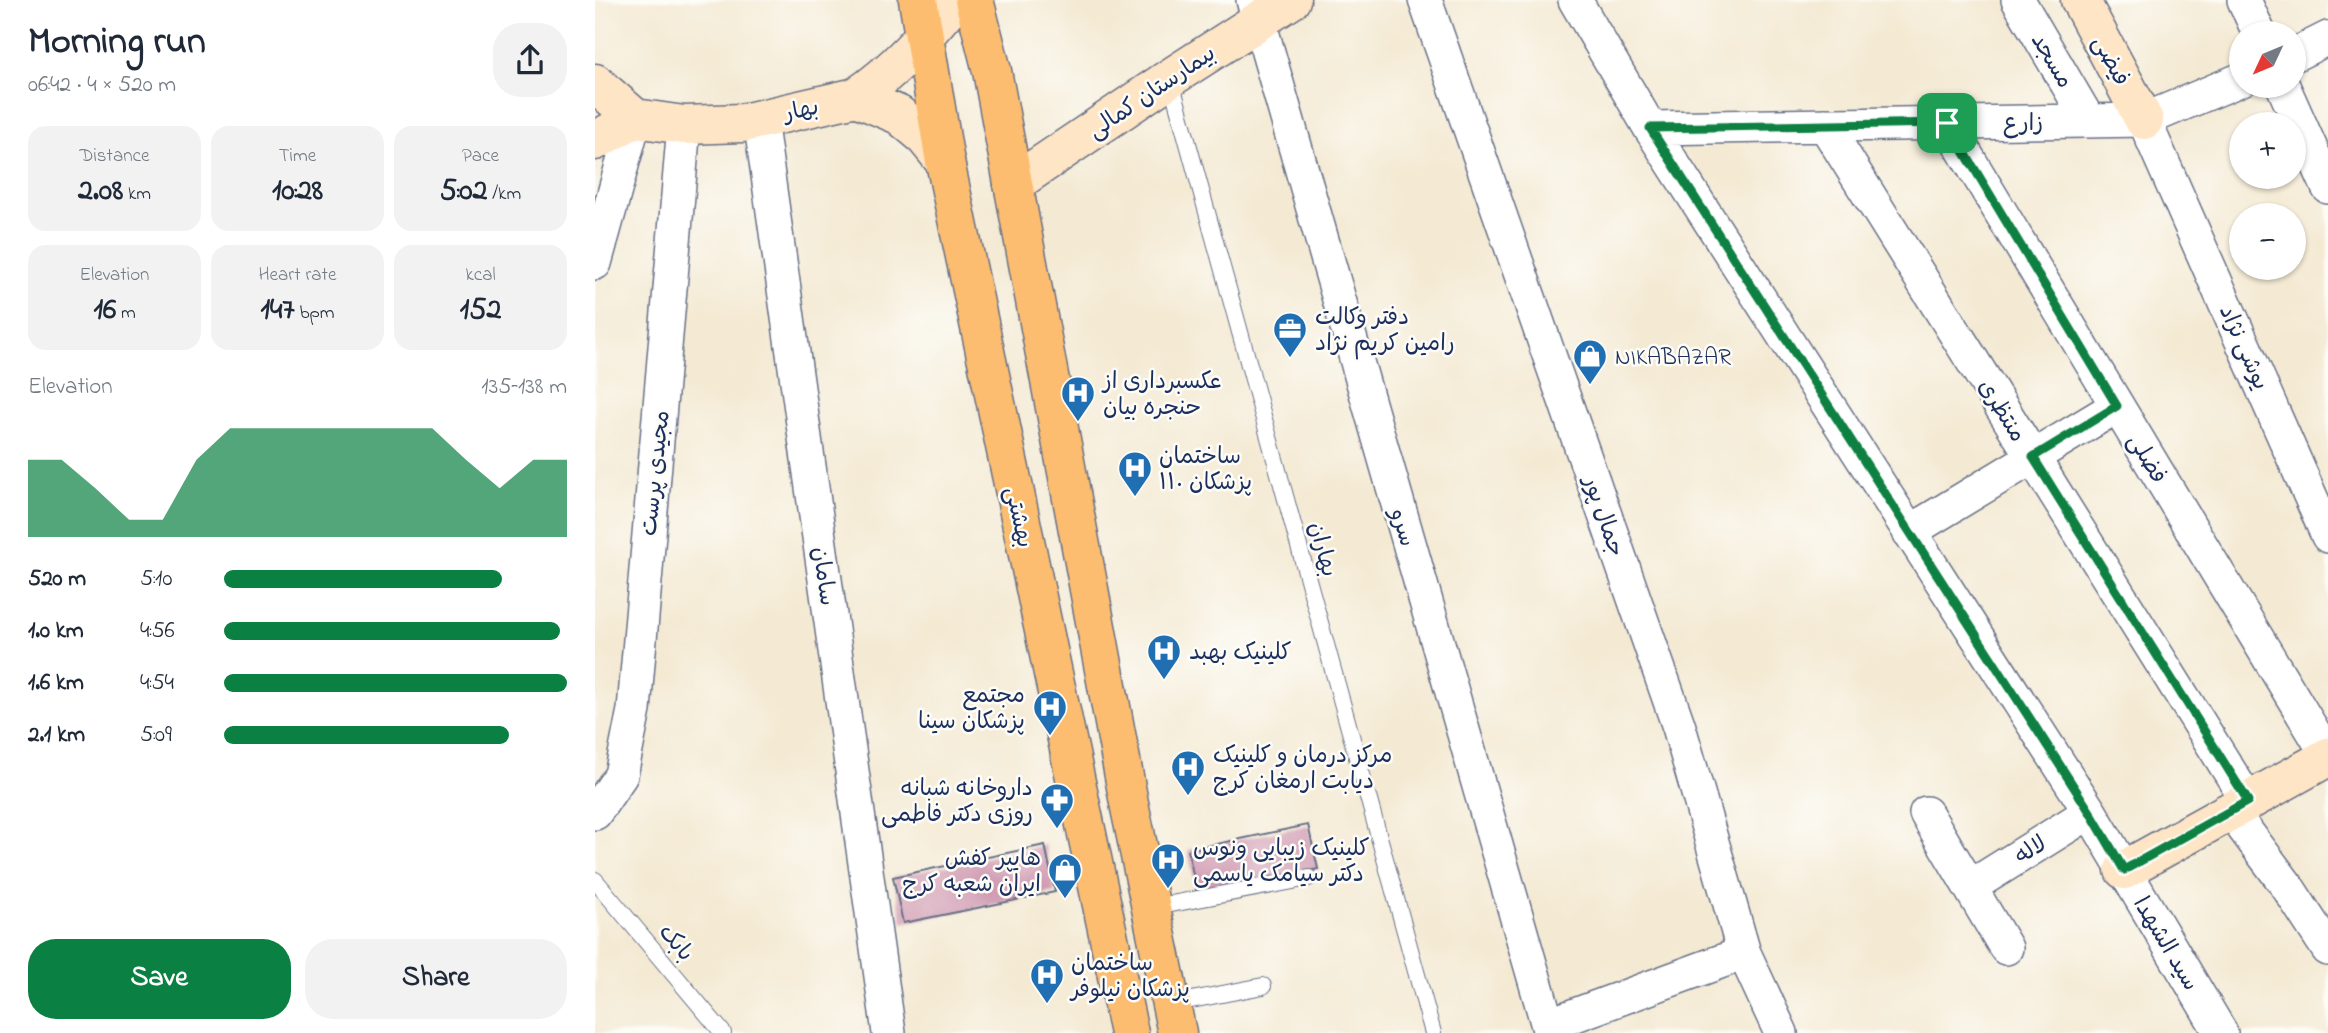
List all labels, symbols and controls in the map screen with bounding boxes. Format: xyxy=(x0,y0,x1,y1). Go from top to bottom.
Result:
text: Morning run xyxy=(28,15,206,71)
north arrow xyxy=(2229,21,2307,98)
map controls xyxy=(2229,21,2306,280)
button: share xyxy=(493,23,567,97)
street label: مسجد xyxy=(2022,27,2080,95)
street label: فیضی xyxy=(2083,30,2137,92)
street label: بیمارستان کمالی xyxy=(1082,38,1223,148)
text: 06:42 · 4 × 520 m xyxy=(28,69,176,102)
street label: بهار xyxy=(779,92,822,132)
pin xyxy=(1917,93,1977,153)
icon: arrive xyxy=(1928,104,1966,142)
street label: زارع xyxy=(2003,108,2043,141)
button: + xyxy=(2229,112,2306,189)
text: Distance xyxy=(80,143,150,170)
text: Time xyxy=(279,143,316,170)
text: Pace xyxy=(462,143,499,170)
text: 2.08 xyxy=(78,170,123,214)
text: 10:28 xyxy=(272,170,323,214)
text: 5:02 xyxy=(440,170,487,214)
text: km xyxy=(123,181,151,208)
text: /km xyxy=(487,181,521,208)
button: − xyxy=(2229,203,2306,280)
text: Elevation xyxy=(80,262,149,289)
text: Heart rate xyxy=(259,262,336,289)
text: kcal xyxy=(465,262,496,289)
text: 16 xyxy=(93,289,116,333)
text: 147 xyxy=(260,289,295,333)
text: 152 xyxy=(460,289,501,333)
text: m xyxy=(116,300,136,327)
text: bpm xyxy=(295,300,335,327)
street label: یوشی نژاد xyxy=(2209,300,2276,396)
place label: دفتر وکالت رامین کریم نژاد xyxy=(1315,302,1455,361)
office icon: دفتر وکالت رامین کریم نژاد xyxy=(1271,310,1309,359)
shop icon: NIKABAZAR xyxy=(1571,337,1609,386)
place label: NIKABAZAR xyxy=(1615,342,1731,375)
place label: عکسبرداری از حنجره بیان xyxy=(1101,366,1222,425)
text: Elevation xyxy=(28,371,113,404)
text: 135–138 m xyxy=(481,371,567,404)
street label: منتظری xyxy=(1969,373,2033,449)
hospital icon: عکسبرداری از حنجره بیان xyxy=(1059,374,1097,423)
street label: مجیدی پرست xyxy=(633,409,679,538)
street label: فضلی xyxy=(2118,428,2174,491)
place label: ساختمان پزشکان ۱۱۰ xyxy=(1159,441,1252,500)
hospital icon: ساختمان پزشکان ۱۱۰ xyxy=(1116,449,1154,498)
street label: جمال پور xyxy=(1573,470,1632,561)
street label: بهشتى xyxy=(995,484,1040,551)
street label: سرو xyxy=(1380,504,1423,551)
street label: بهاران xyxy=(1298,519,1345,581)
street label: سامان xyxy=(802,545,843,608)
text: 520 m xyxy=(28,563,86,596)
text: 5:10 xyxy=(140,563,172,596)
text: 1.0 km xyxy=(28,615,84,648)
text: 4:56 xyxy=(140,615,175,648)
hospital icon: کلینیک بهبد xyxy=(1145,632,1183,681)
place label: کلینیک بهبد xyxy=(1189,637,1292,670)
text: 1.6 km xyxy=(28,667,84,700)
text: 4:54 xyxy=(140,667,174,700)
place label: مجتمع پزشکان سینا xyxy=(918,680,1025,739)
hospital icon: مجتمع پزشکان سینا xyxy=(1031,688,1069,737)
text: 2.1 km xyxy=(28,719,85,752)
text: 5:09 xyxy=(140,719,172,752)
place label: مرکز درمان و کلینیک دیابت ارمغان کرج xyxy=(1213,740,1392,799)
hospital icon: مرکز درمان و کلینیک دیابت ارمغان کرج xyxy=(1169,748,1207,797)
place label: داروخانه شبانه روزی دکتر فاطمی xyxy=(881,773,1033,832)
pharmacy icon: داروخانه شبانه روزی دکتر فاطمی xyxy=(1038,781,1076,830)
street label: لاله xyxy=(2009,829,2054,874)
place label: کلینیک زیبایی ونوس دکتر سیامک یاسمی xyxy=(1193,833,1370,892)
hospital icon: کلینیک زیبایی ونوس دکتر سیامک یاسمی xyxy=(1149,841,1187,890)
place label: هایپر کفش ایران شعبه کرج xyxy=(902,843,1041,902)
shop icon: هایپر کفش ایران شعبه کرج xyxy=(1046,851,1084,900)
street label: سید الشهدا xyxy=(2124,891,2206,998)
street label: بابک xyxy=(650,918,701,969)
button: Save xyxy=(28,939,291,1019)
button: Share xyxy=(305,939,567,1019)
place label: ساختمان پزشکان نیلوفر xyxy=(1069,948,1190,1007)
hospital icon: ساختمان پزشکان نیلوفر xyxy=(1028,956,1066,1005)

